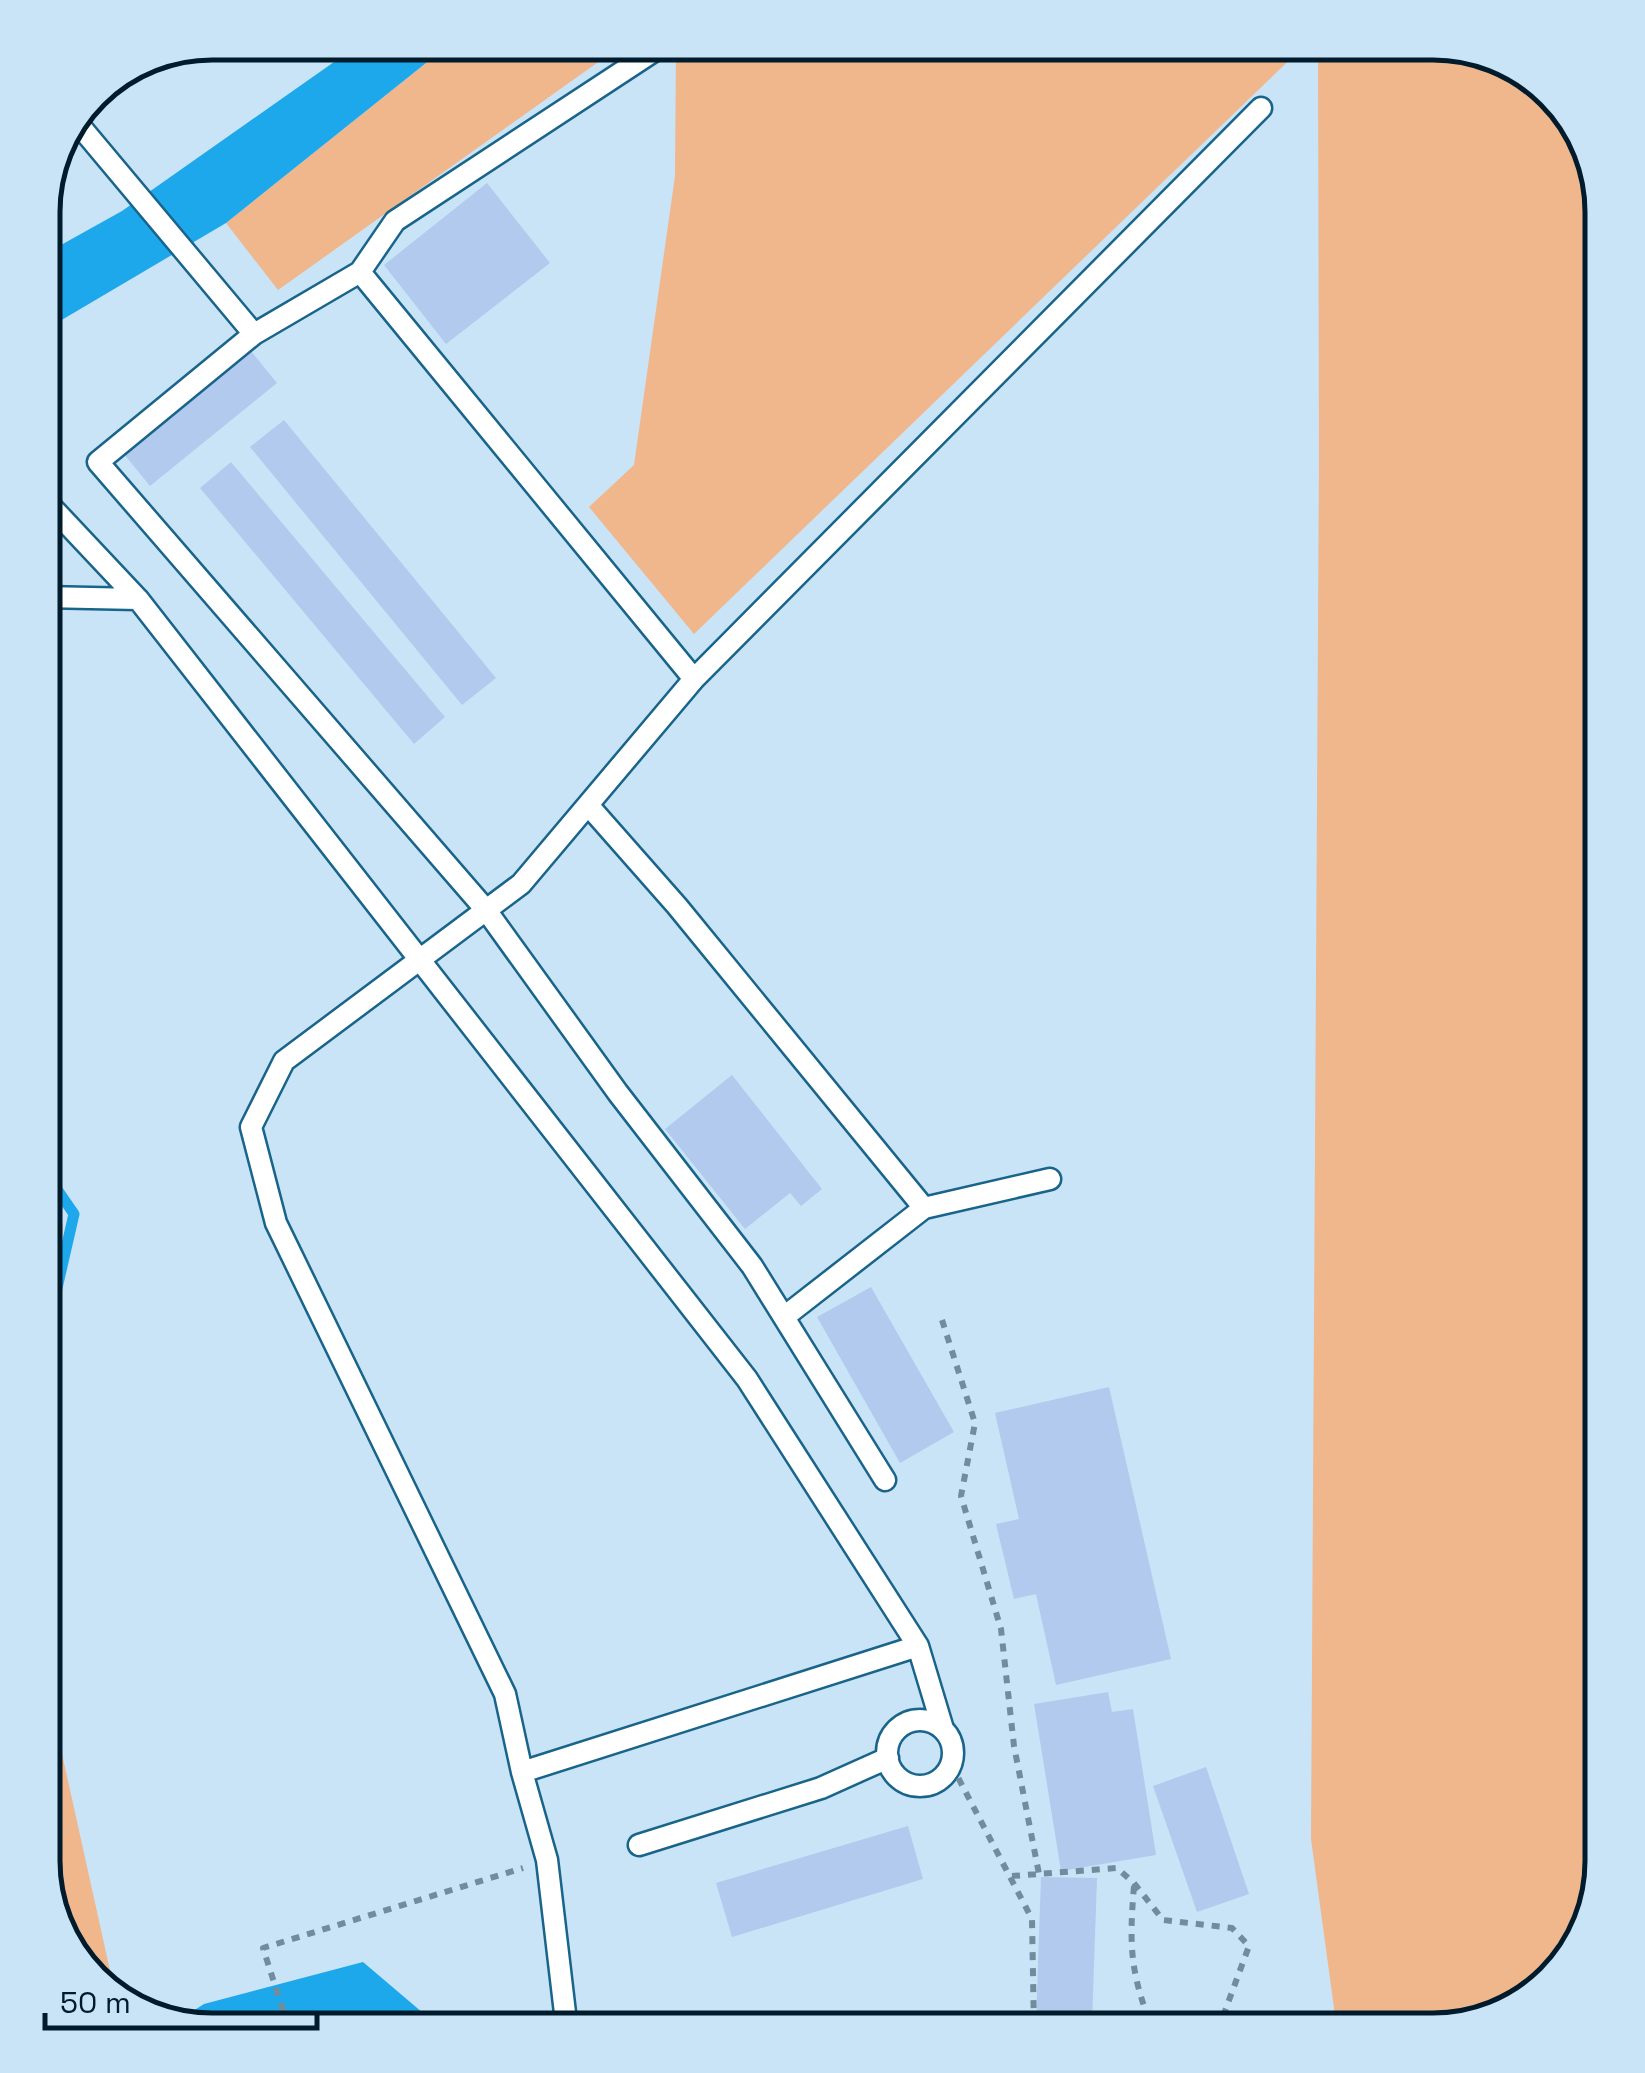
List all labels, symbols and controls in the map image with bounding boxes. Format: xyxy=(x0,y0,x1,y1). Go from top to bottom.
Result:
scale bar xyxy=(45,1968,318,2030)
text: 50 m xyxy=(60,1983,131,2022)

